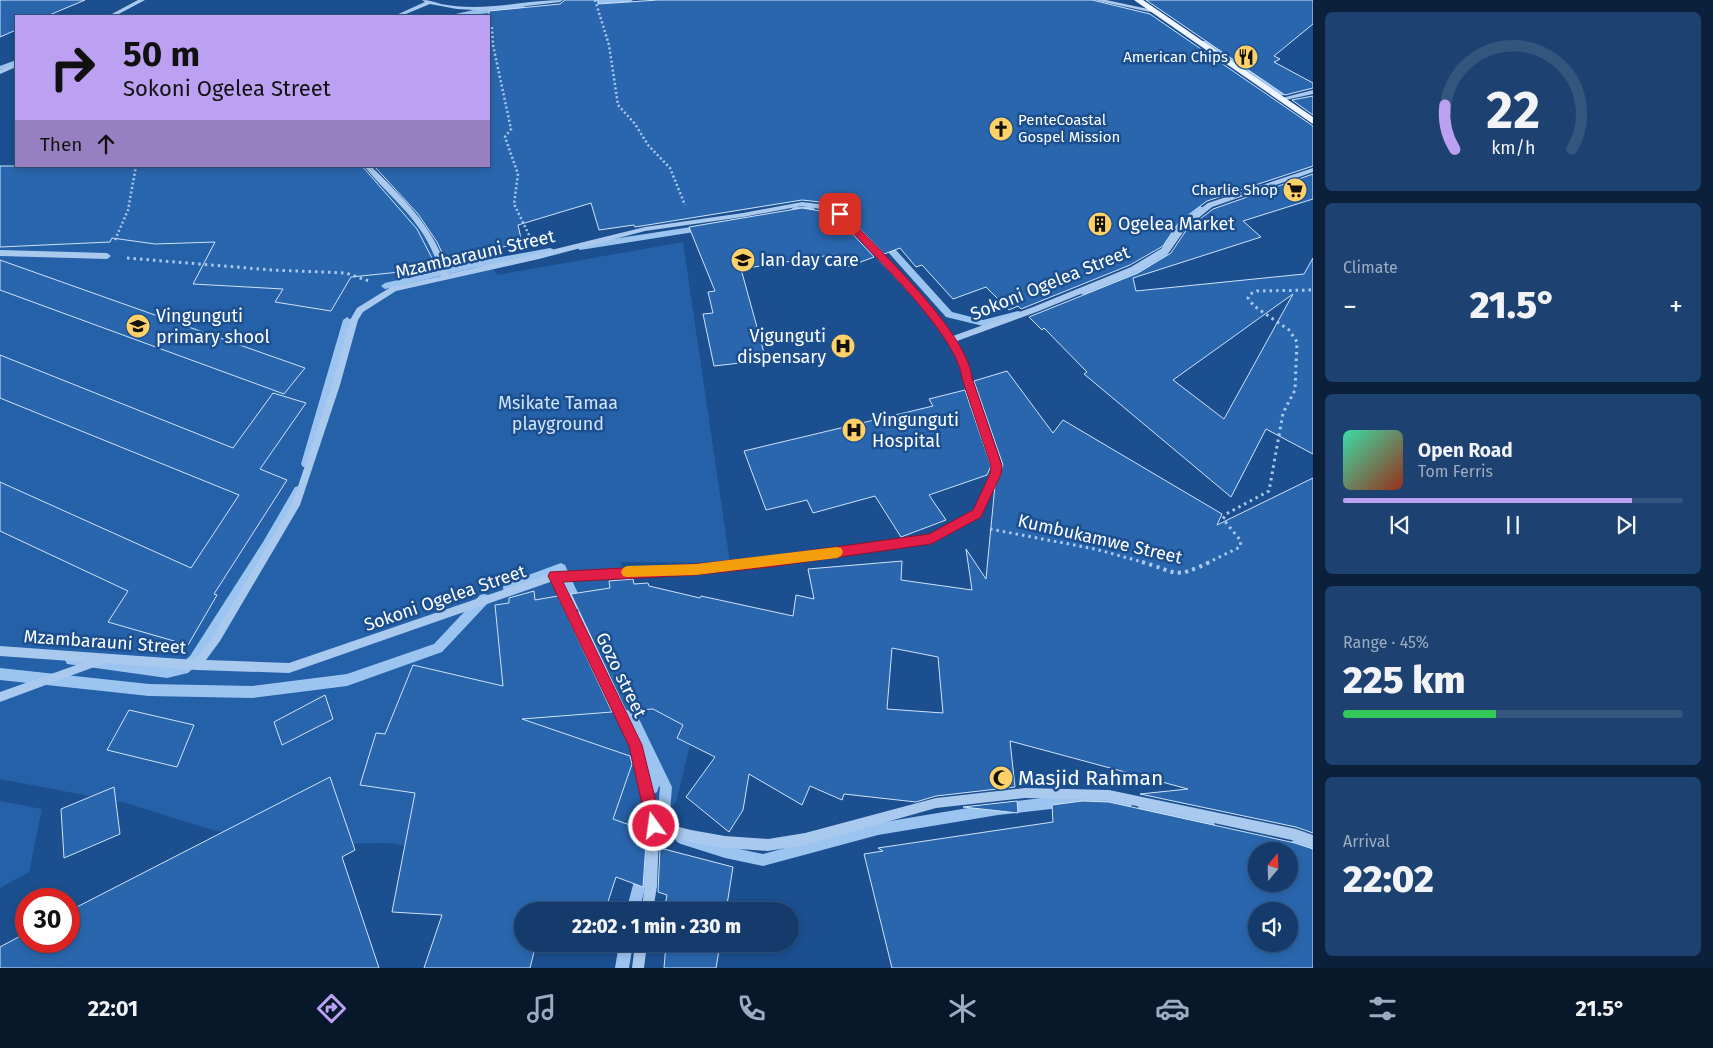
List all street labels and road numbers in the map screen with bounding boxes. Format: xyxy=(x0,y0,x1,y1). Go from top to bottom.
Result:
street label: Mzambarauni Street xyxy=(393,225,557,283)
street label: Sokoni Ogelea Street xyxy=(967,241,1133,325)
street label: Kumbukamwe Street xyxy=(1016,509,1185,569)
street label: Sokoni Ogelea Street xyxy=(361,560,529,636)
street label: Mzambarauni Street xyxy=(23,625,188,659)
street label: Gozo street xyxy=(591,629,651,722)

